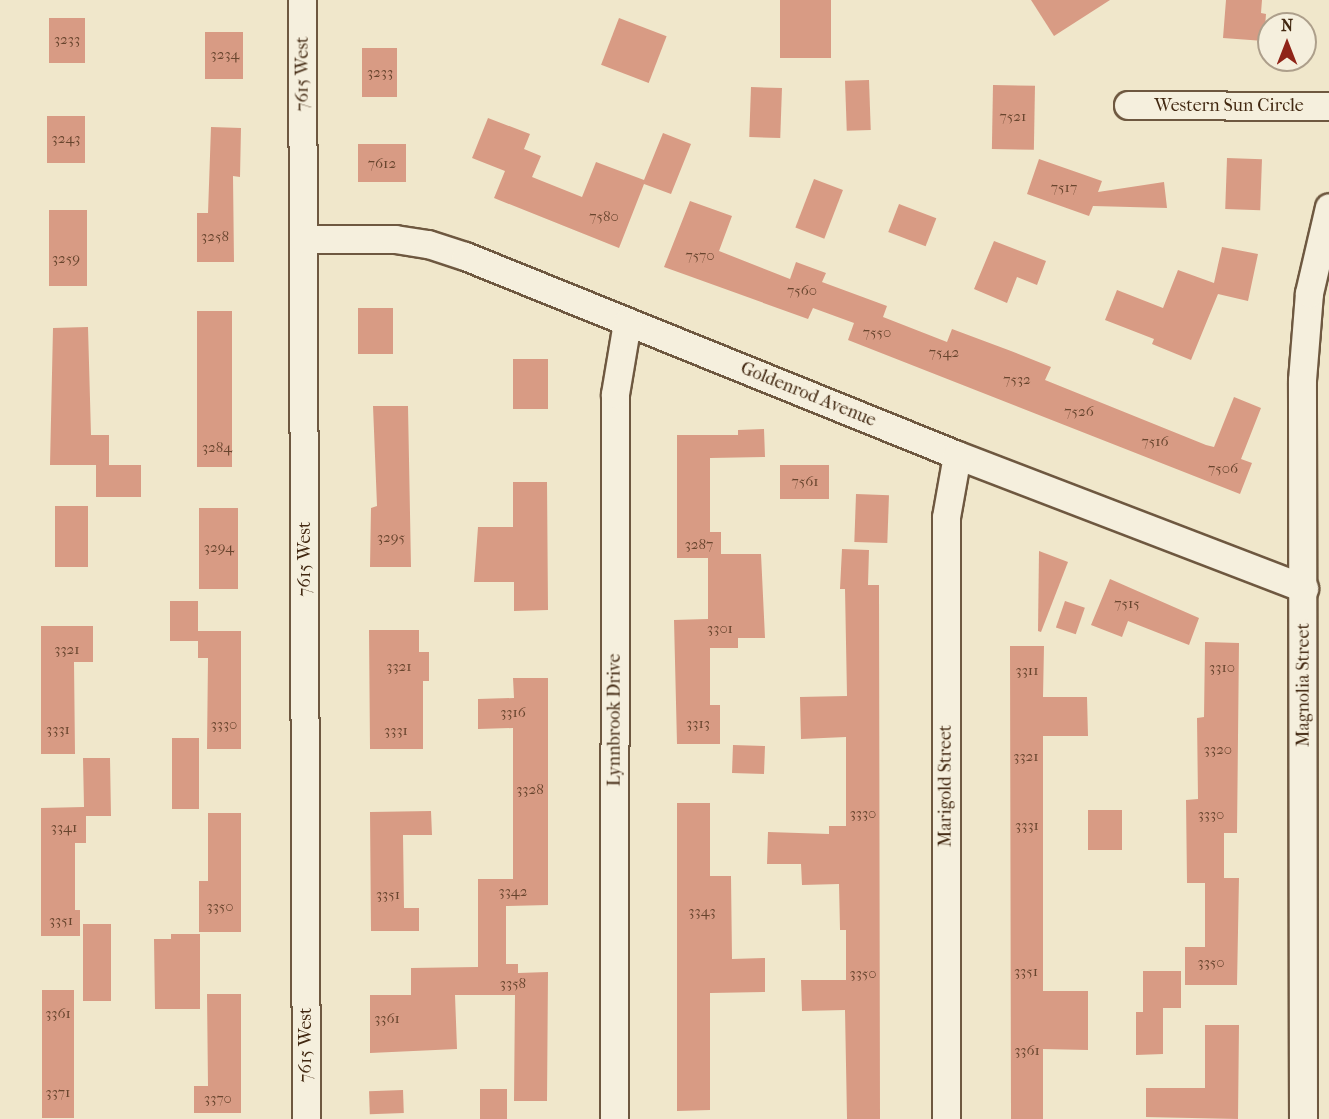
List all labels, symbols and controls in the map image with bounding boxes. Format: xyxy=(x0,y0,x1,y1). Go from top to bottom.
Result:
north arrow xyxy=(1257,12,1317,72)
text: N xyxy=(1281,16,1293,35)
house number: 3233 xyxy=(54,31,80,49)
street label: 7615 West xyxy=(292,37,314,111)
house number: 3234 xyxy=(211,46,239,64)
house number: 3233 xyxy=(367,64,393,82)
street label: Western Sun Circle xyxy=(1154,95,1304,117)
house number: 7521 xyxy=(1000,108,1026,126)
house number: 3243 xyxy=(52,130,80,148)
house number: 7612 xyxy=(368,155,396,173)
house number: 7517 xyxy=(1051,179,1077,197)
house number: 7580 xyxy=(589,208,619,226)
house number: 3258 xyxy=(201,228,229,246)
house number: 7570 xyxy=(685,247,715,265)
house number: 3259 xyxy=(52,250,80,268)
house number: 7560 xyxy=(787,282,817,300)
house number: 7550 xyxy=(863,324,891,342)
house number: 7542 xyxy=(929,344,959,362)
street label: Goldenrod Avenue xyxy=(737,358,879,432)
house number: 7532 xyxy=(1003,371,1031,389)
house number: 7526 xyxy=(1064,403,1094,421)
house number: 7516 xyxy=(1141,433,1169,451)
house number: 3284 xyxy=(202,439,232,457)
house number: 7506 xyxy=(1208,460,1238,478)
house number: 7561 xyxy=(791,473,819,491)
street label: 7615 West xyxy=(294,522,316,596)
house number: 3295 xyxy=(377,529,405,547)
house number: 3287 xyxy=(685,536,713,554)
house number: 3294 xyxy=(204,539,234,557)
house number: 7515 xyxy=(1114,595,1140,613)
house number: 3301 xyxy=(707,620,733,638)
street label: Magnolia Street xyxy=(1293,623,1315,747)
house number: 3321 xyxy=(54,641,80,659)
street label: Lynnbrook Drive xyxy=(604,654,626,786)
house number: 3321 xyxy=(386,658,412,676)
house number: 3310 xyxy=(1209,659,1235,677)
house number: 3311 xyxy=(1015,662,1039,680)
house number: 3316 xyxy=(500,704,526,722)
house number: 3313 xyxy=(686,715,710,733)
house number: 3330 xyxy=(211,716,237,734)
house number: 3331 xyxy=(46,721,70,739)
house number: 3331 xyxy=(384,722,408,740)
street label: Marigold Street xyxy=(935,725,957,847)
house number: 3320 xyxy=(1204,741,1232,759)
house number: 3321 xyxy=(1013,748,1039,766)
house number: 3328 xyxy=(516,781,544,799)
house number: 3330 xyxy=(850,805,876,823)
house number: 3330 xyxy=(1198,806,1224,824)
house number: 3331 xyxy=(1015,817,1039,835)
house number: 3341 xyxy=(51,819,77,837)
house number: 3342 xyxy=(499,883,527,901)
house number: 3351 xyxy=(376,886,400,904)
house number: 3350 xyxy=(206,898,234,916)
house number: 3343 xyxy=(688,903,716,921)
house number: 3351 xyxy=(49,912,73,930)
house number: 3350 xyxy=(1197,954,1225,972)
house number: 3351 xyxy=(1014,963,1038,981)
house number: 3350 xyxy=(849,965,877,983)
house number: 3358 xyxy=(500,975,526,993)
house number: 3361 xyxy=(45,1005,71,1023)
street label: 7615 West xyxy=(295,1008,317,1082)
house number: 3361 xyxy=(374,1010,400,1028)
house number: 3361 xyxy=(1014,1042,1040,1060)
house number: 3371 xyxy=(46,1084,70,1102)
house number: 3370 xyxy=(204,1090,232,1108)

